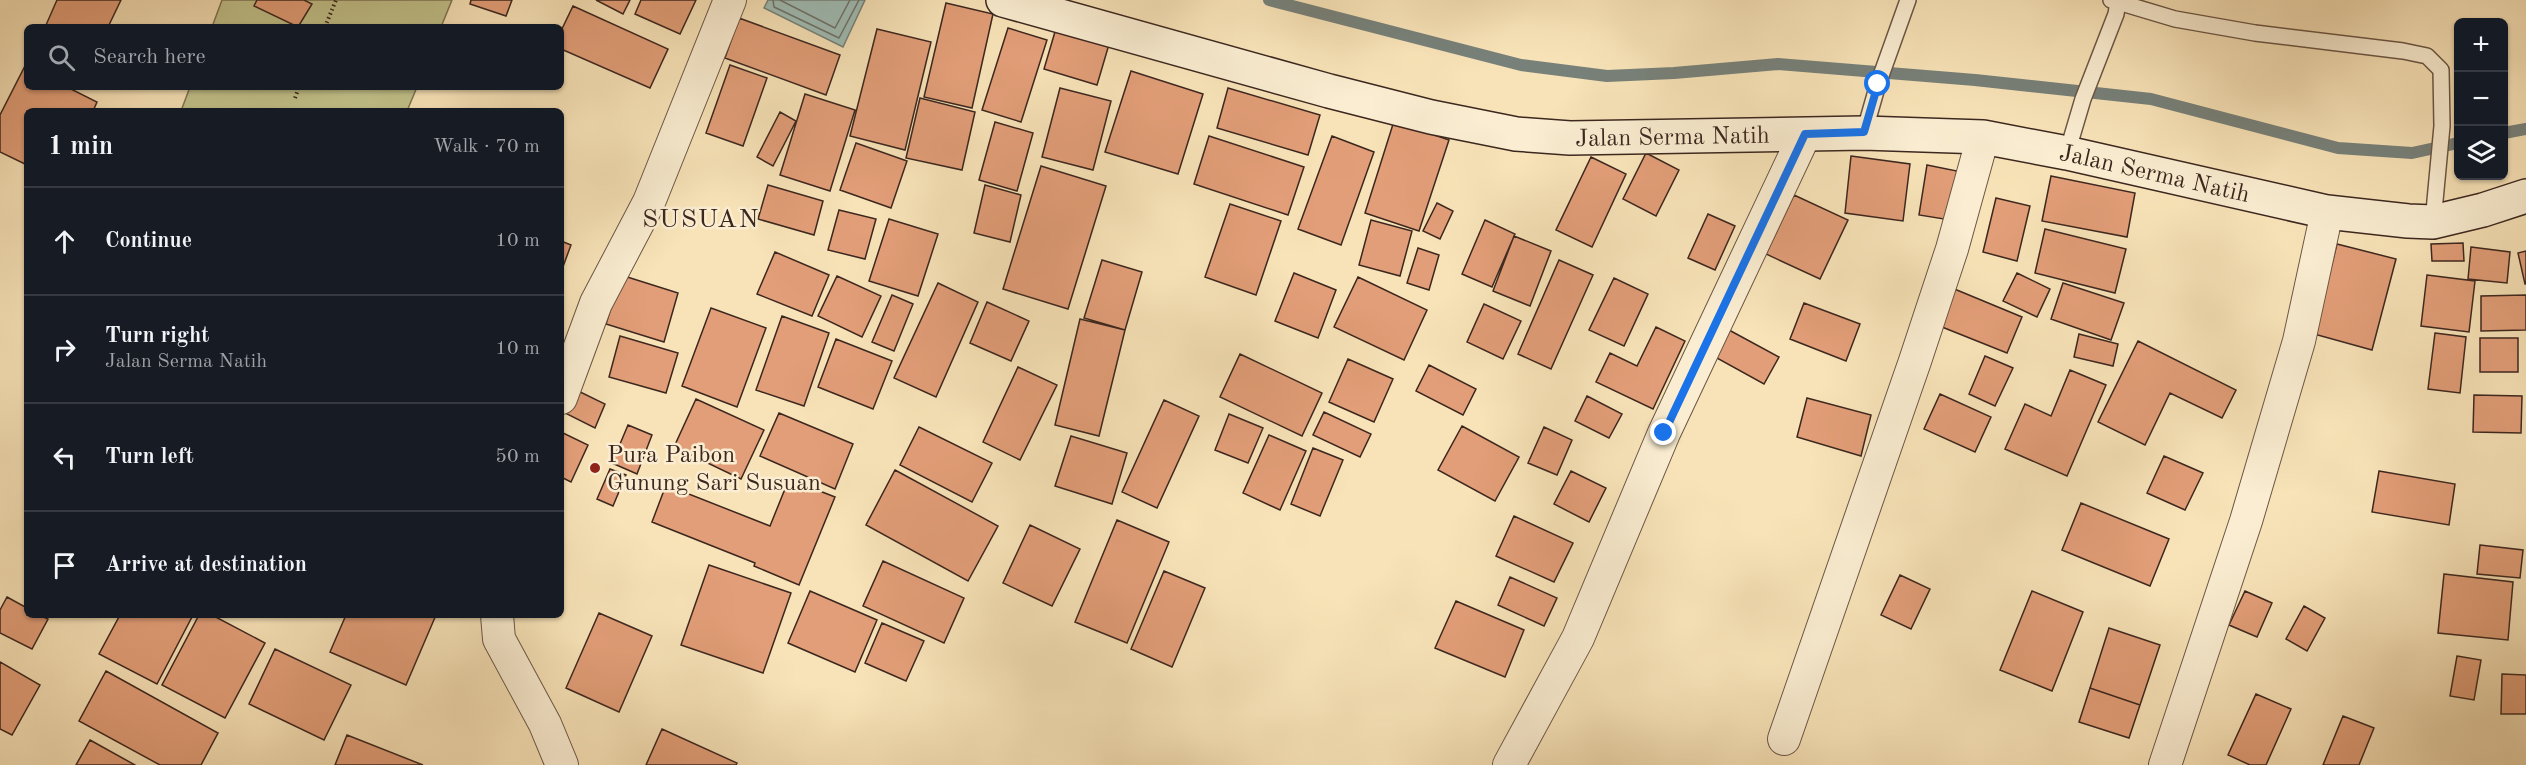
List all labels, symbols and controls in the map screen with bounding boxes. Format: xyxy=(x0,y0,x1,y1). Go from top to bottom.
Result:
map controls xyxy=(2454,18,2508,180)
button: + xyxy=(2454,18,2508,72)
search box xyxy=(24,24,564,90)
icon: search xyxy=(45,41,78,74)
text: Search here xyxy=(93,46,206,68)
route start xyxy=(1864,70,1890,96)
button: − xyxy=(2454,72,2508,126)
street label: Jalan Serma Natih xyxy=(1575,125,1770,152)
button: layers xyxy=(2454,126,2508,180)
text: 1 min xyxy=(48,134,113,160)
text: Walk · 70 m xyxy=(433,137,540,157)
street label: Jalan Serma Natih xyxy=(2057,142,2252,208)
district label: SUSUAN xyxy=(642,207,760,233)
icon: ahead xyxy=(48,225,81,258)
text: Continue xyxy=(105,230,192,252)
text: 10 m xyxy=(495,231,540,251)
text: Turn right xyxy=(105,325,209,347)
icon: right xyxy=(48,333,81,366)
text: 10 m xyxy=(495,339,540,359)
text: Jalan Serma Natih xyxy=(105,352,267,372)
route end xyxy=(1650,419,1676,445)
icon: left xyxy=(48,441,81,474)
place label: Pura Paibon Gunung Sari Susuan xyxy=(607,444,821,496)
text: Turn left xyxy=(105,446,194,468)
text: 50 m xyxy=(495,447,540,467)
marker: Pura Paibon Gunung Sari Susuan xyxy=(588,461,602,475)
icon: arrive xyxy=(48,549,81,582)
text: Arrive at destination xyxy=(105,554,307,576)

